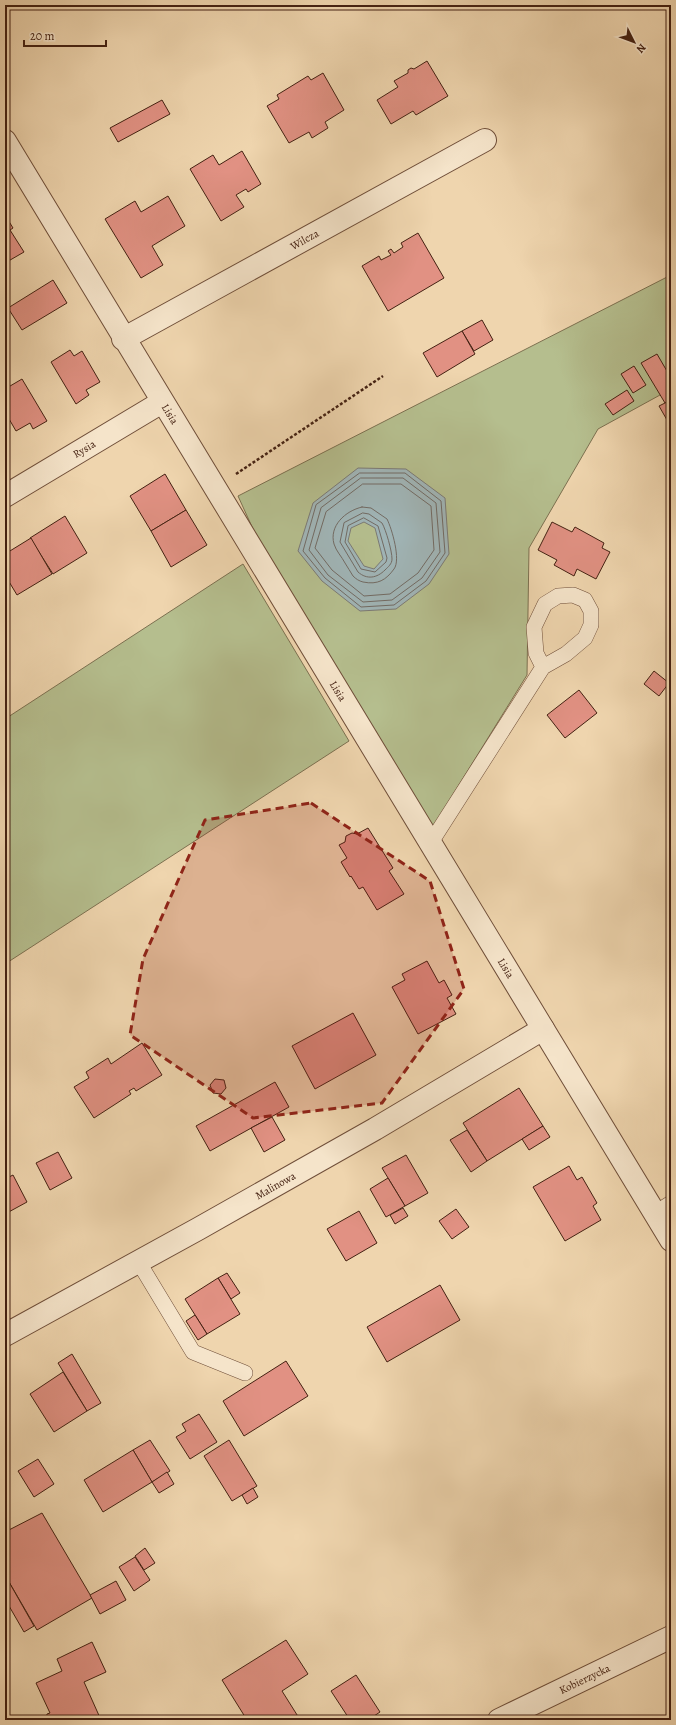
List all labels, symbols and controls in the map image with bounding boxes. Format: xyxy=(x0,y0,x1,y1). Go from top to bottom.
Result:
scale bar xyxy=(24,22,106,48)
north arrow xyxy=(614,22,654,62)
text: 20 m xyxy=(30,28,54,44)
text: N xyxy=(633,40,649,56)
street label: Wilcza xyxy=(287,225,322,254)
street label: Lisia xyxy=(158,401,182,428)
street label: Rysia xyxy=(70,436,99,462)
street label: Lisia xyxy=(326,678,350,705)
street label: Lisia xyxy=(494,955,518,982)
street label: Malinowa xyxy=(253,1168,299,1203)
street label: Kobierzycka xyxy=(557,1660,613,1698)

